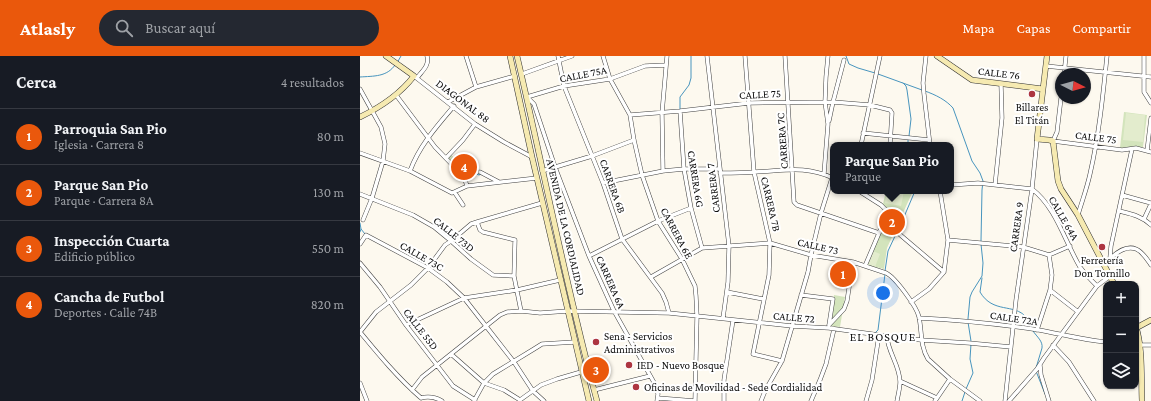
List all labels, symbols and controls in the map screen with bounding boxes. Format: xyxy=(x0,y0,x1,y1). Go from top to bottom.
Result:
search box xyxy=(99,10,379,46)
icon: search xyxy=(113,17,135,39)
text: Atlasly xyxy=(20,18,75,39)
text: Buscar aquí xyxy=(145,20,215,36)
text: Mapa xyxy=(963,20,995,36)
text: Capas xyxy=(1017,20,1051,36)
text: Compartir xyxy=(1073,20,1131,36)
street label: CALLE 75A xyxy=(558,63,608,84)
street label: CALLE 76 xyxy=(977,64,1021,82)
north arrow xyxy=(1055,68,1091,104)
text: Cerca xyxy=(16,73,56,92)
text: 4 resultados xyxy=(281,75,344,90)
street label: DIAGONAL 88 xyxy=(434,77,492,125)
street label: CALLE 75 xyxy=(739,87,781,101)
marker: Billares El Titán xyxy=(1027,89,1037,99)
place label: Billares El Titán xyxy=(1015,101,1049,126)
street label: CARRERA 7C xyxy=(774,112,790,169)
text: Parroquia San Pio xyxy=(54,121,167,137)
street label: CALLE 75 xyxy=(1075,128,1117,146)
text: 1 xyxy=(27,129,31,144)
text: 80 m xyxy=(317,129,344,144)
text: Iglesia · Carrera 8 xyxy=(54,137,144,152)
popup xyxy=(830,142,954,194)
street label: CARRERA 6G xyxy=(686,150,706,208)
pin: 4 xyxy=(451,152,477,182)
text: Parque San Pio xyxy=(845,153,939,169)
street label: AVENIDA DE LA CORDIALIDAD xyxy=(544,157,588,297)
street label: CARRERA 6B xyxy=(598,157,628,215)
street label: CARRERA 7 xyxy=(704,162,722,214)
text: Parque xyxy=(845,169,881,184)
street label: CARRERA 7B xyxy=(759,175,783,233)
text: Parque San Pio xyxy=(54,177,148,193)
text: 2 xyxy=(26,185,32,200)
text: 130 m xyxy=(313,185,344,200)
text: Parque · Carrera 8A xyxy=(54,193,153,208)
street label: CALLE 64A xyxy=(1047,194,1082,243)
street label: CARRERA 9 xyxy=(1007,201,1025,253)
street label: CARRERA 6E xyxy=(658,205,696,261)
pin: 2 xyxy=(879,207,905,237)
street label: CALLE 73D xyxy=(431,214,477,254)
text: Inspección Cuarta xyxy=(54,233,170,249)
street label: CALLE 73 xyxy=(796,235,840,257)
street label: CALLE 73C xyxy=(398,239,446,274)
text: 3 xyxy=(26,241,32,256)
text: 550 m xyxy=(312,241,344,256)
marker: Ferretería Don Tornillo xyxy=(1097,242,1107,252)
text: Edificio público xyxy=(54,249,135,264)
street label: CARRERA 6A xyxy=(594,254,628,311)
place label: Ferretería Don Tornillo xyxy=(1074,254,1130,279)
pin: 1 xyxy=(830,259,856,289)
map controls xyxy=(1103,281,1139,389)
button: + xyxy=(1103,281,1139,317)
your location xyxy=(873,283,893,303)
text: Cancha de Futbol xyxy=(54,289,164,305)
text: 4 xyxy=(25,297,33,312)
text: 820 m xyxy=(311,297,344,312)
text: Deportes · Calle 74B xyxy=(54,305,157,320)
street label: CALLE 55D xyxy=(401,306,441,352)
street label: CALLE 72 xyxy=(773,309,815,325)
street label: CALLE 72A xyxy=(989,309,1039,327)
button: − xyxy=(1103,317,1139,353)
place label: Sena - Servicios Administrativos xyxy=(604,330,675,355)
district label: EL BOSQUE xyxy=(850,330,916,344)
marker: Sena - Servicios Administrativos xyxy=(591,337,601,347)
button: layers xyxy=(1103,353,1139,389)
pin: 3 xyxy=(583,355,609,385)
place label: IED - Nuevo Bosque xyxy=(637,359,724,372)
marker: IED - Nuevo Bosque xyxy=(624,360,634,370)
place label: Oficinas de Movilidad - Sede Cordialidad xyxy=(644,381,823,393)
marker: Oficinas de Movilidad - Sede Cordialidad xyxy=(631,382,641,392)

